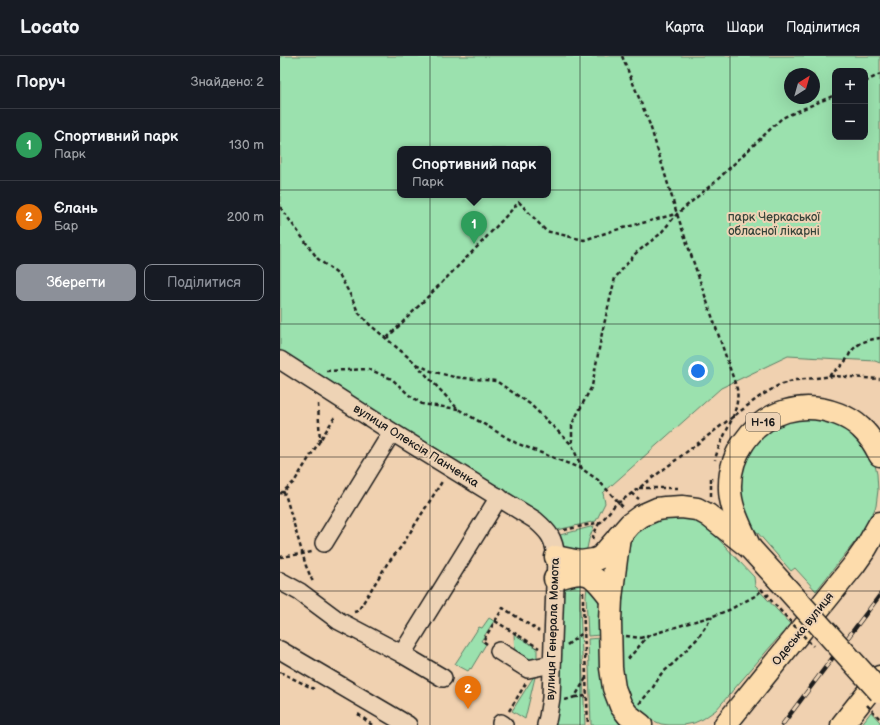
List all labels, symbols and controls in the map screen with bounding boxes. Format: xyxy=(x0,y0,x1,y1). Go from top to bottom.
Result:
text: Locato xyxy=(20,16,80,39)
text: Карта xyxy=(665,19,704,36)
text: Шари xyxy=(726,19,764,36)
text: Поділитися xyxy=(786,19,860,36)
north arrow xyxy=(784,68,820,104)
map controls xyxy=(832,68,868,140)
button: + xyxy=(832,68,868,104)
text: Поруч xyxy=(16,72,66,92)
text: Знайдено: 2 xyxy=(191,74,264,90)
button: − xyxy=(832,104,868,140)
text: Спортивний парк xyxy=(54,127,178,146)
text: 1 xyxy=(26,137,32,153)
text: 130 m xyxy=(229,137,264,153)
text: Парк xyxy=(54,146,86,162)
popup xyxy=(397,146,551,198)
text: Спортивний парк xyxy=(412,155,536,174)
text: Парк xyxy=(412,174,444,190)
text: Єлань xyxy=(54,199,98,218)
text: 2 xyxy=(25,209,33,225)
text: 200 m xyxy=(227,209,264,225)
park label: парк Черкаської обласної лікарні xyxy=(728,210,821,239)
pin: 1 xyxy=(461,211,487,244)
text: Бар xyxy=(54,218,78,234)
button: Зберегти xyxy=(16,264,136,301)
button: Поділитися xyxy=(144,264,264,301)
your location xyxy=(688,361,708,381)
street label: вулиця Олексія Панченка xyxy=(350,401,482,491)
road number: Н-16 xyxy=(746,413,780,431)
street label: вулиця Генерала Момота xyxy=(543,557,563,701)
street label: Одеська вулиця xyxy=(769,589,837,669)
pin: 2 xyxy=(455,676,481,709)

